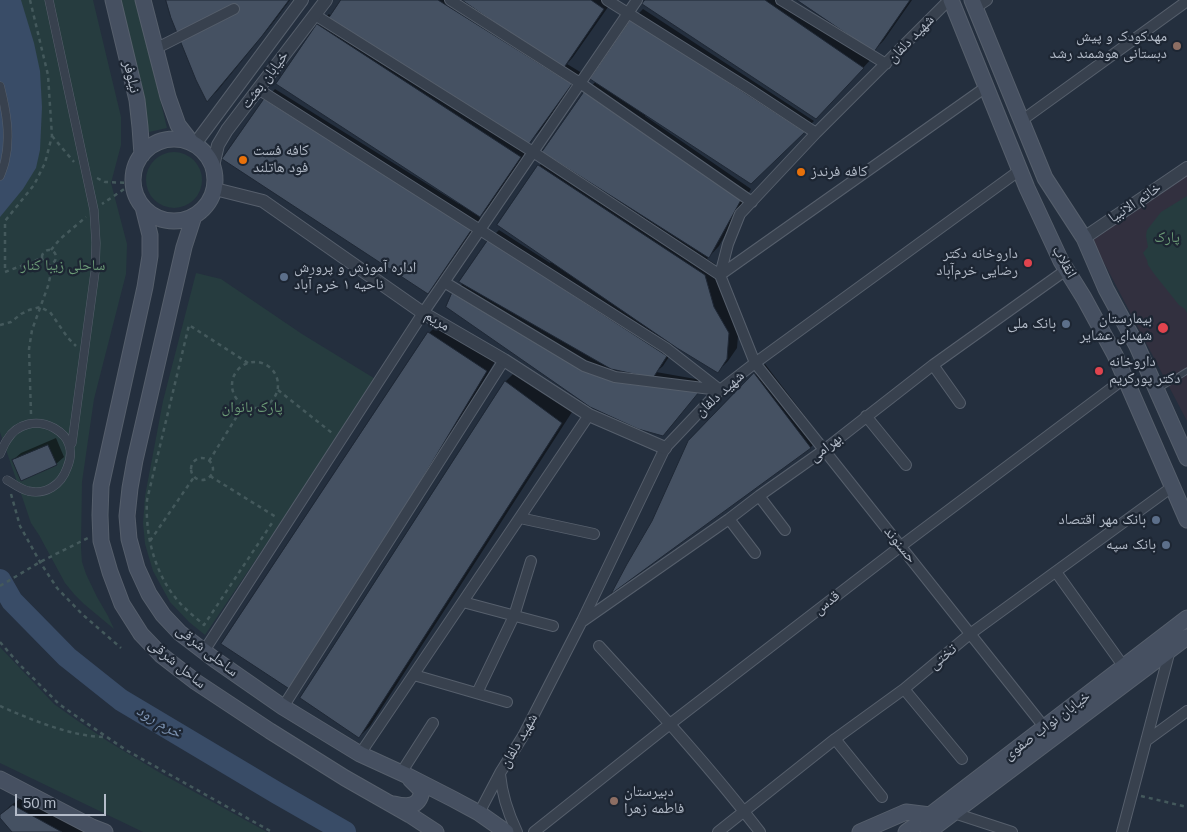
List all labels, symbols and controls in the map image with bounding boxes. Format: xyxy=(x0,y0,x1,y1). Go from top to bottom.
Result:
street label: شهید دلفان xyxy=(884,11,938,67)
place label: مهدکودک و پیش دبستانی هوشمند رشد xyxy=(1050,28,1167,63)
marker: مهدکودک و پیش دبستانی هوشمند رشد xyxy=(1171,40,1183,52)
street label: خیابان بعثت xyxy=(237,48,293,112)
street label: نیلوفر xyxy=(119,59,143,95)
place label: کافه فست فود هاتلند xyxy=(253,142,309,177)
marker: کافه فست فود هاتلند xyxy=(237,154,249,166)
place label: کافه فرندز xyxy=(811,163,868,181)
marker: کافه فرندز xyxy=(795,166,807,178)
street label: خاتم الانبیا xyxy=(1105,179,1165,227)
park label: پارک xyxy=(1154,229,1180,247)
street label: انقلاب xyxy=(1048,243,1080,281)
place label: داروخانه دکتر رضایی خرم‌آباد xyxy=(936,245,1018,280)
park label: ساحلی زیبا کنار xyxy=(21,257,105,275)
marker: داروخانه دکتر رضایی خرم‌آباد xyxy=(1022,257,1034,269)
place label: اداره آموزش و پرورش ناحیه ۱ خرم آباد xyxy=(294,259,416,294)
marker: اداره آموزش و پرورش ناحیه ۱ خرم آباد xyxy=(278,271,290,283)
street label: مریم xyxy=(421,307,453,335)
place label: بیمارستان شهدای عشایر xyxy=(1080,310,1152,345)
place label: بانک ملی xyxy=(1007,315,1056,333)
marker: بانک ملی xyxy=(1060,318,1072,330)
marker: بیمارستان شهدای عشایر xyxy=(1156,321,1170,335)
place label: داروخانه دکتر پورکریم xyxy=(1109,353,1180,388)
marker: داروخانه دکتر پورکریم xyxy=(1093,365,1105,377)
street label: شهید دلفان xyxy=(692,367,748,421)
park label: پارک بانوان xyxy=(221,399,283,417)
street label: بهرامی xyxy=(806,430,846,466)
place label: بانک مهر اقتصاد xyxy=(1058,511,1146,529)
marker: بانک مهر اقتصاد xyxy=(1150,514,1162,526)
street label: حسنوند xyxy=(880,523,920,567)
place label: بانک سپه xyxy=(1106,536,1156,554)
marker: بانک سپه xyxy=(1160,539,1172,551)
street label: قدس xyxy=(810,587,844,619)
street label: ساحلی شرقی xyxy=(172,621,242,681)
street label: ساحل شرقی xyxy=(145,635,209,693)
street label: تختی xyxy=(925,640,961,674)
street label: خیابان نواب صفوی xyxy=(1000,688,1094,764)
water label: خرم رود xyxy=(133,701,185,743)
street label: شهید دلفان xyxy=(496,711,542,771)
place label: دبیرستان فاطمه زهرا xyxy=(624,783,684,818)
scale bar xyxy=(18,784,109,816)
text: 50 m xyxy=(23,794,56,811)
marker: دبیرستان فاطمه زهرا xyxy=(608,795,620,807)

